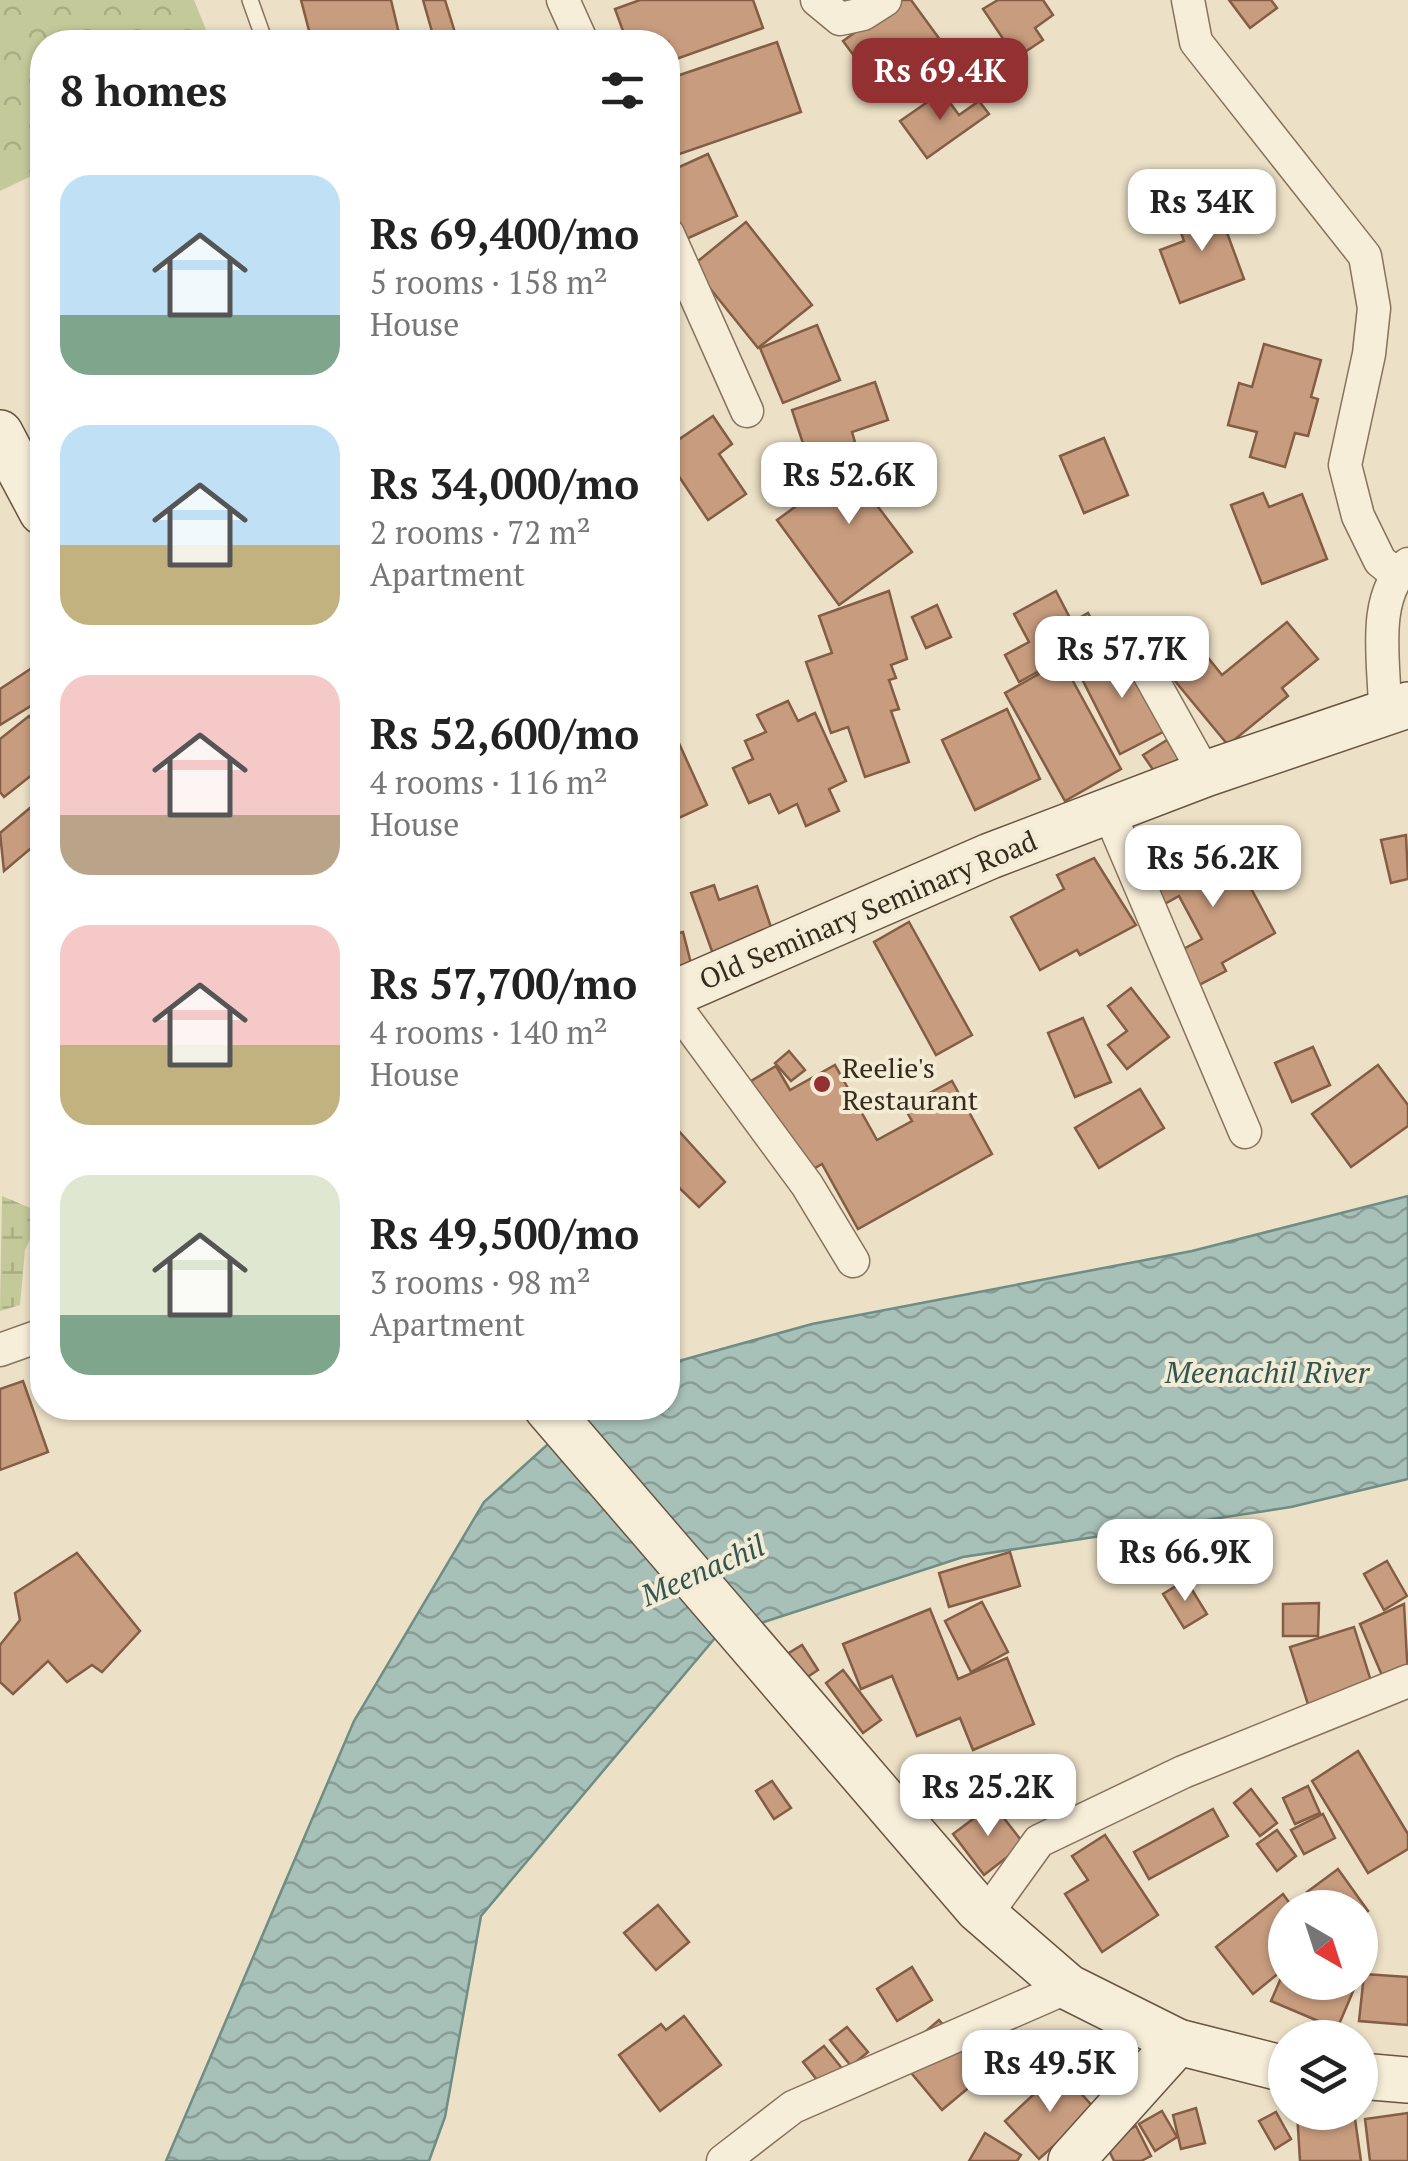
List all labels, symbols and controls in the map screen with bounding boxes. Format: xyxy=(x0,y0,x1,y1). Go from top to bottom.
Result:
pin: Rs 69.4K xyxy=(837,38,1043,123)
text: Rs 69.4K xyxy=(874,49,1006,91)
text: 8 homes xyxy=(60,62,227,118)
icon: filters xyxy=(595,63,650,118)
pin: Rs 34K xyxy=(1121,169,1283,254)
text: Rs 34K xyxy=(1150,180,1254,222)
text: Rs 69,400/mo xyxy=(370,205,639,261)
icon: home xyxy=(140,215,260,335)
text: 5 rooms · 158 m² xyxy=(370,261,608,303)
text: House xyxy=(370,303,459,345)
pin: Rs 52.6K xyxy=(746,442,952,527)
text: Rs 52.6K xyxy=(783,453,915,495)
text: Rs 34,000/mo xyxy=(370,455,639,511)
icon: home xyxy=(140,465,260,585)
text: 2 rooms · 72 m² xyxy=(370,511,591,553)
text: Apartment xyxy=(370,553,525,595)
pin: Rs 57.7K xyxy=(1019,616,1225,701)
text: Rs 57.7K xyxy=(1057,627,1187,669)
text: Rs 52,600/mo xyxy=(370,705,639,761)
icon: home xyxy=(140,715,260,835)
text: 4 rooms · 116 m² xyxy=(370,761,608,803)
text: House xyxy=(370,803,459,845)
street label: Old Seminary Seminary Road xyxy=(693,822,1042,998)
pin: Rs 56.2K xyxy=(1110,825,1316,910)
text: Rs 56.2K xyxy=(1147,836,1279,878)
text: Rs 57,700/mo xyxy=(370,955,637,1011)
icon: home xyxy=(140,965,260,1085)
text: 4 rooms · 140 m² xyxy=(370,1011,608,1053)
place label: Reelie's Restaurant xyxy=(842,1049,979,1118)
text: House xyxy=(370,1053,459,1095)
marker: Reelie's Restaurant xyxy=(811,1073,833,1095)
text: Rs 49,500/mo xyxy=(370,1205,639,1261)
icon: home xyxy=(140,1215,260,1335)
text: 3 rooms · 98 m² xyxy=(370,1261,591,1303)
text: Apartment xyxy=(370,1303,525,1345)
water label: Meenachil River xyxy=(1164,1352,1370,1392)
pin: Rs 66.9K xyxy=(1082,1519,1288,1604)
water label: Meenachil xyxy=(634,1525,771,1615)
text: Rs 66.9K xyxy=(1119,1530,1251,1572)
pin: Rs 25.2K xyxy=(885,1754,1091,1839)
text: Rs 25.2K xyxy=(922,1765,1054,1807)
north arrow xyxy=(1268,1890,1378,2000)
map controls xyxy=(1268,1890,1378,2130)
button: layers xyxy=(1268,2020,1378,2130)
pin: Rs 49.5K xyxy=(947,2030,1153,2115)
text: Rs 49.5K xyxy=(984,2041,1116,2083)

